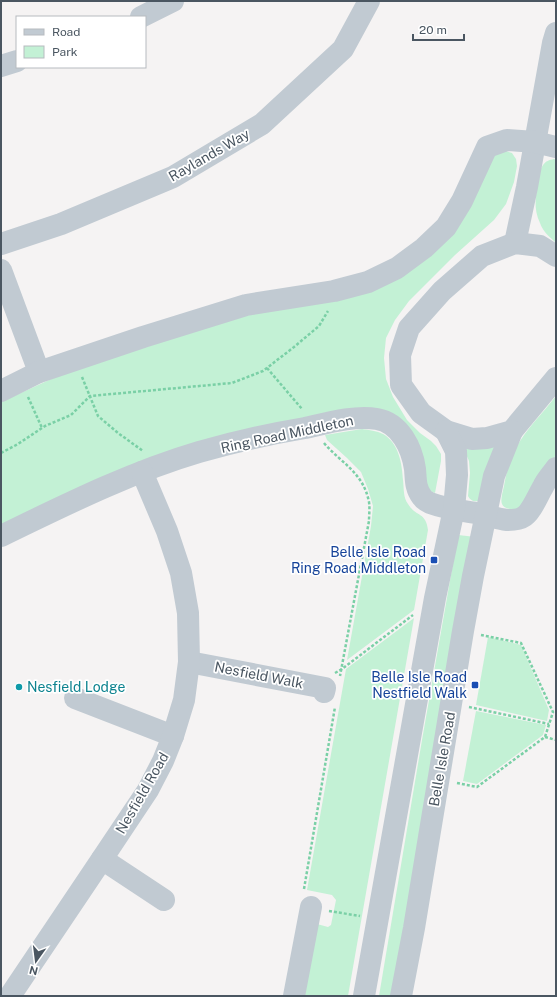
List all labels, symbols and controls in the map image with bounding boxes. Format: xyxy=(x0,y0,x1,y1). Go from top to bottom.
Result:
legend xyxy=(16,16,146,68)
scale bar xyxy=(413,16,464,42)
text: 20 m xyxy=(419,23,447,37)
text: Road xyxy=(52,25,80,39)
text: Park xyxy=(52,45,78,59)
street label: Raylands Way xyxy=(166,125,253,185)
street label: Ring Road Middleton xyxy=(219,412,355,456)
place label: Belle Isle Road Ring Road Middleton xyxy=(291,544,426,576)
marker: Belle Isle Road Ring Road Middleton xyxy=(429,555,439,565)
street label: Nesfield Walk xyxy=(213,659,305,691)
place label: Belle Isle Road Nestfield Walk xyxy=(371,669,467,701)
place label: Nesfield Lodge xyxy=(27,679,125,695)
marker: Belle Isle Road Nestfield Walk xyxy=(470,680,480,690)
marker: Nesfield Lodge xyxy=(14,682,24,692)
street label: Belle Isle Road xyxy=(426,710,458,808)
street label: Nesfield Road xyxy=(112,750,172,836)
north arrow xyxy=(16,941,56,981)
text: N xyxy=(28,964,39,978)

